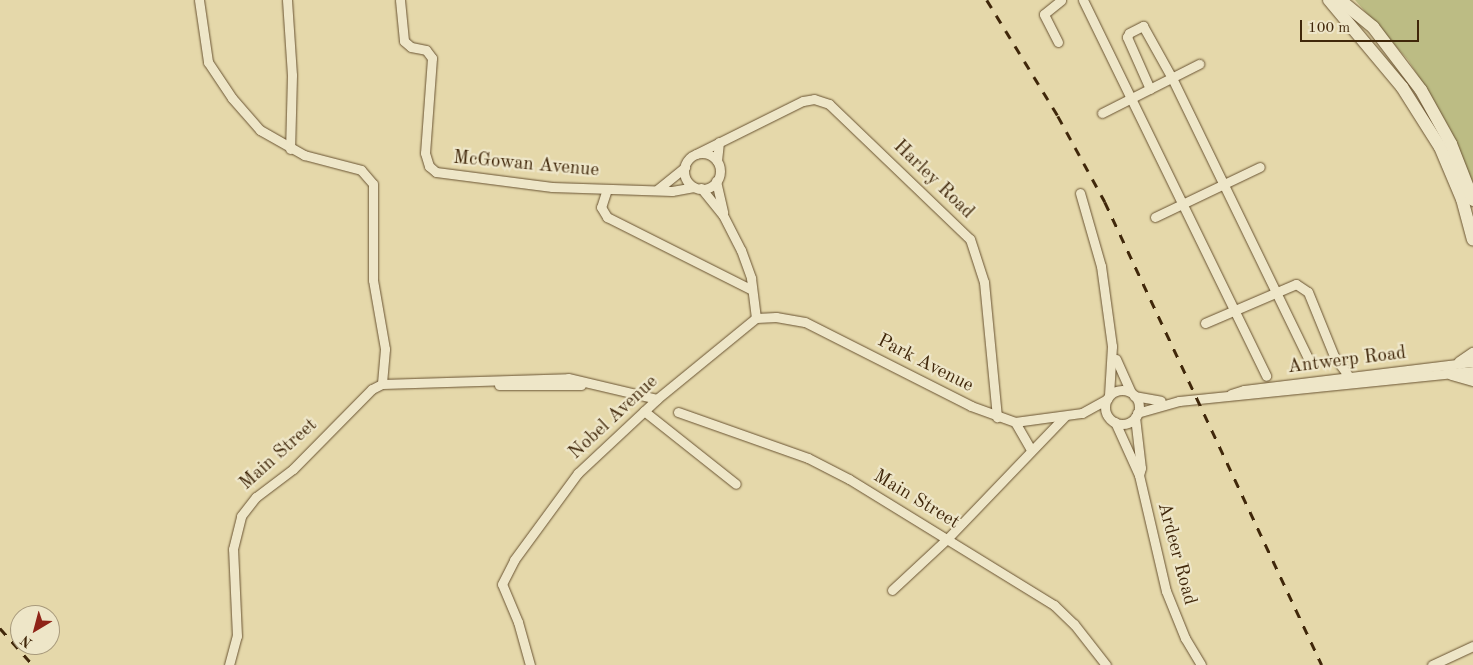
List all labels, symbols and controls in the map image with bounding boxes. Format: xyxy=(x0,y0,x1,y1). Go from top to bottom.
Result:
scale bar xyxy=(1303,10,1422,42)
text: 100 m xyxy=(1308,21,1350,36)
street label: Harley Road xyxy=(888,136,978,224)
street label: McGowan Avenue xyxy=(452,147,600,183)
street label: Park Avenue xyxy=(873,330,977,398)
street label: Antwerp Road xyxy=(1286,342,1408,380)
street label: Nobel Avenue xyxy=(565,371,663,465)
street label: Main Street xyxy=(236,414,322,496)
street label: Main Street xyxy=(869,465,963,535)
street label: Ardeer Road xyxy=(1151,500,1201,608)
north arrow xyxy=(10,605,60,655)
text: N xyxy=(18,632,35,650)

